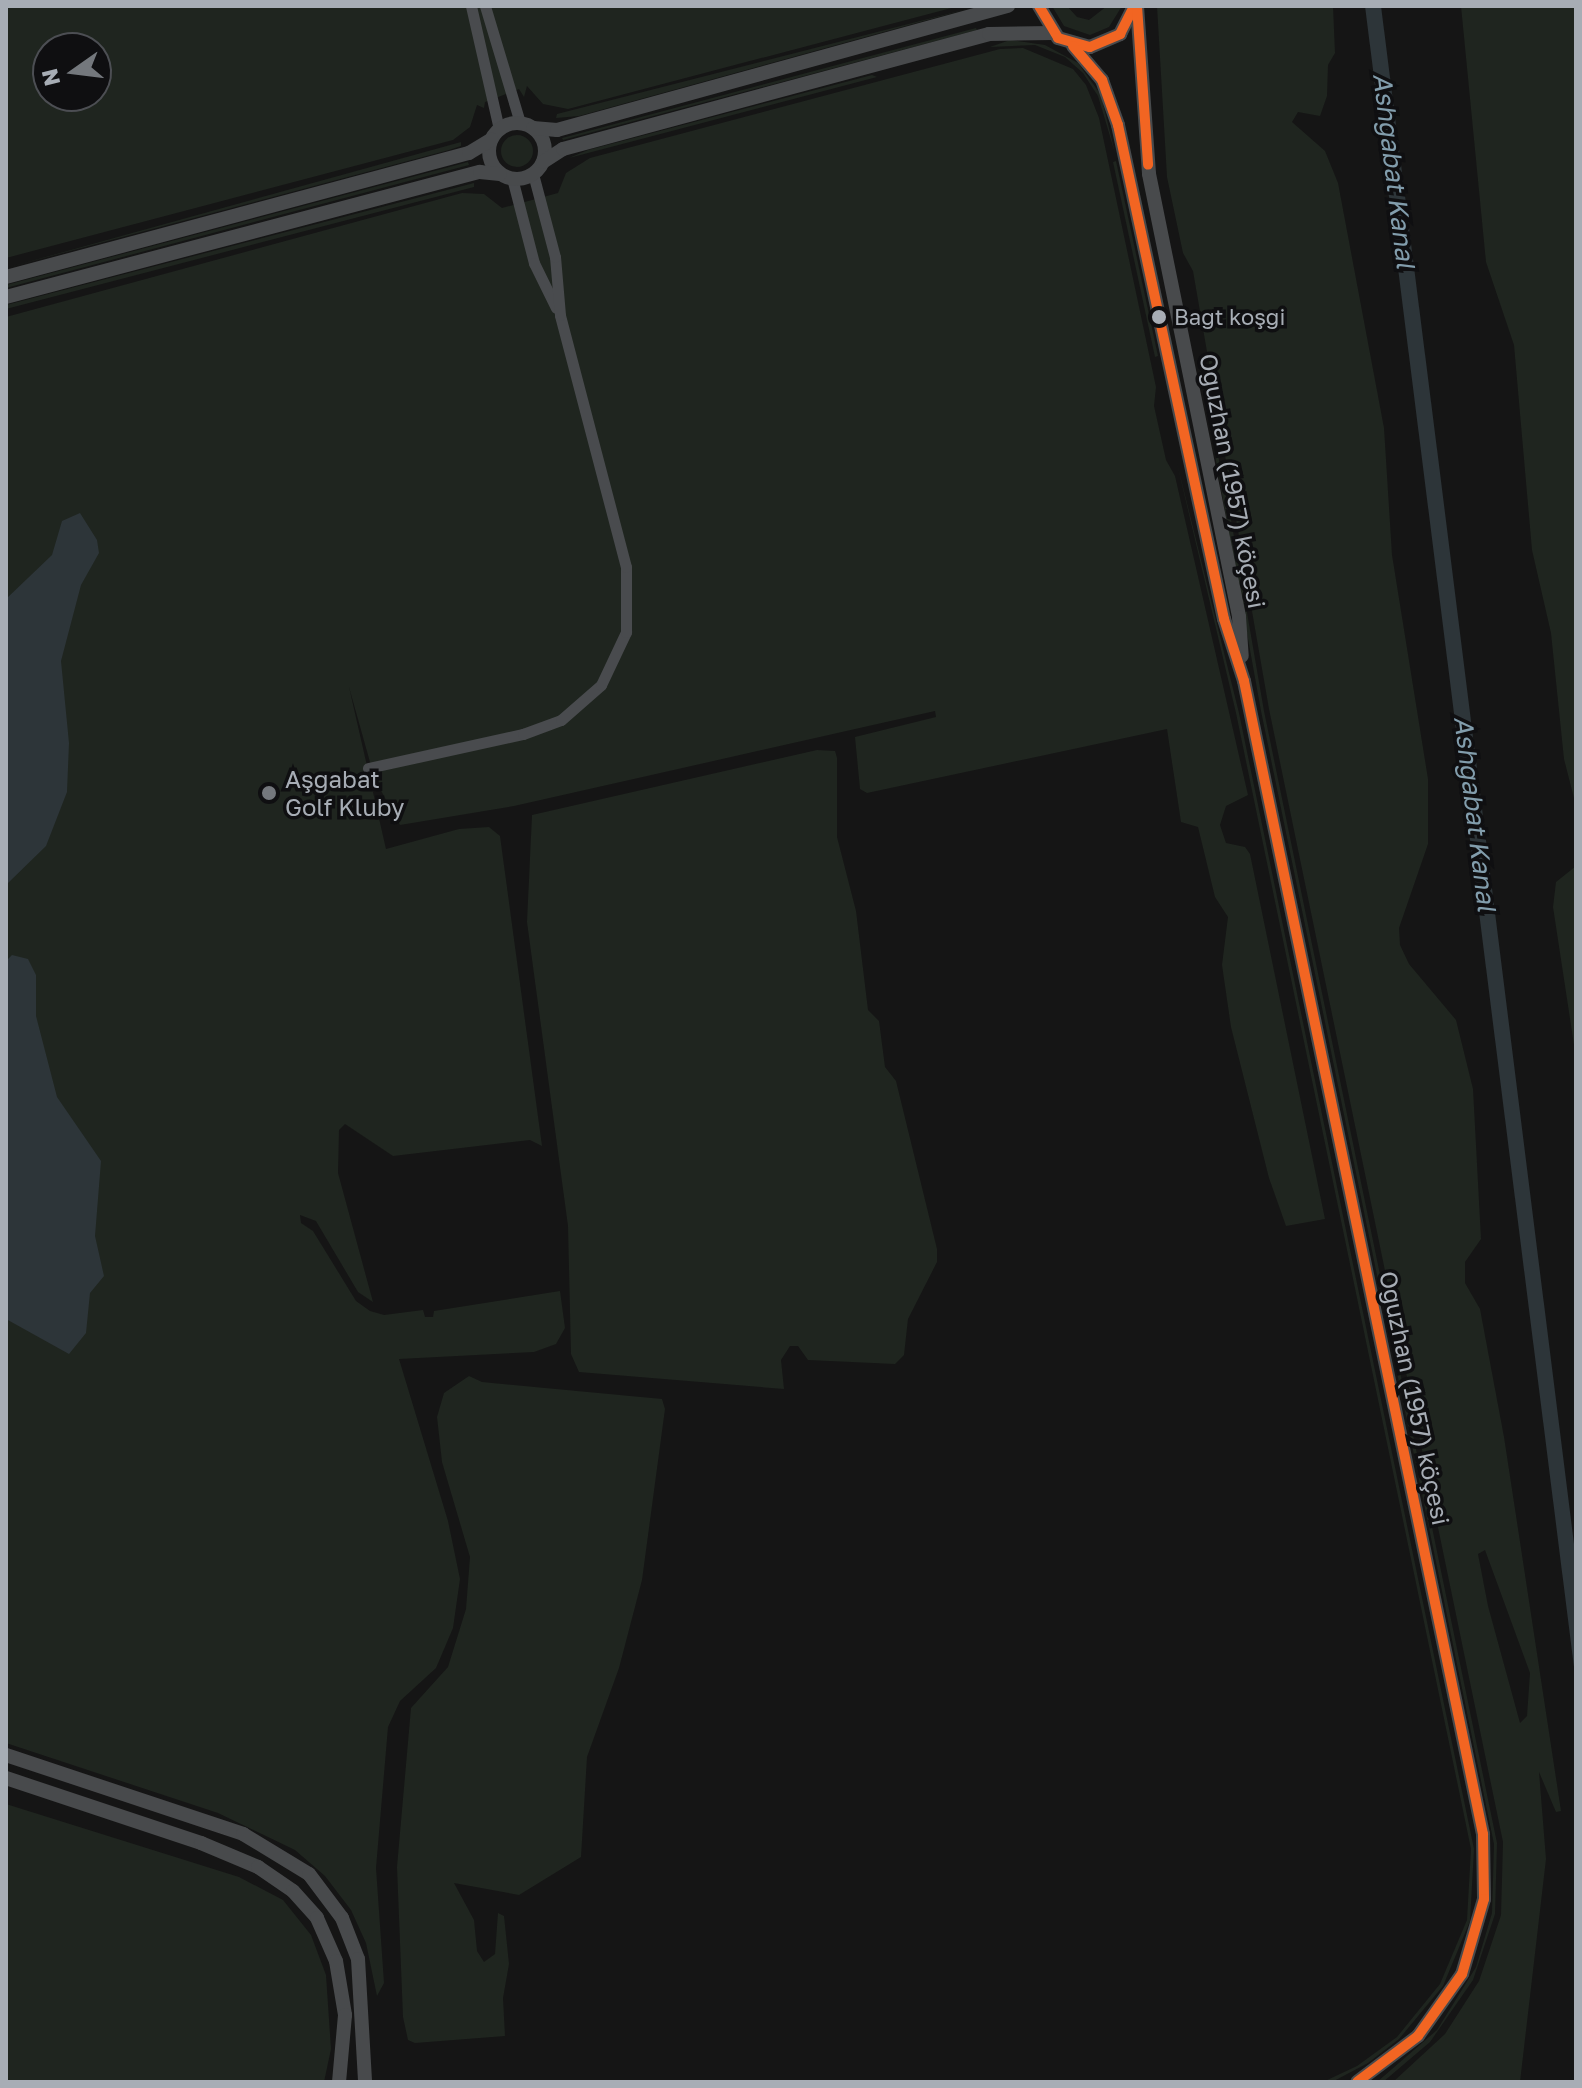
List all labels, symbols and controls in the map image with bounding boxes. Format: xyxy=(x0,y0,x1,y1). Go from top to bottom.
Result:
north arrow xyxy=(32,32,112,112)
text: N xyxy=(35,66,65,89)
water label: Ashgabat Kanal xyxy=(1367,72,1421,270)
place label: Bagt koşgi xyxy=(1174,304,1285,330)
marker: Bagt koşgi xyxy=(1151,309,1167,325)
street label: Oguzhan (1957) köçesi xyxy=(1194,351,1272,611)
water label: Ashgabat Kanal xyxy=(1448,715,1502,913)
place label: Aşgabat Golf Kluby xyxy=(285,765,405,821)
marker: Aşgabat Golf Kluby xyxy=(260,784,278,802)
street label: Oguzhan (1957) köçesi xyxy=(1374,1268,1456,1528)

